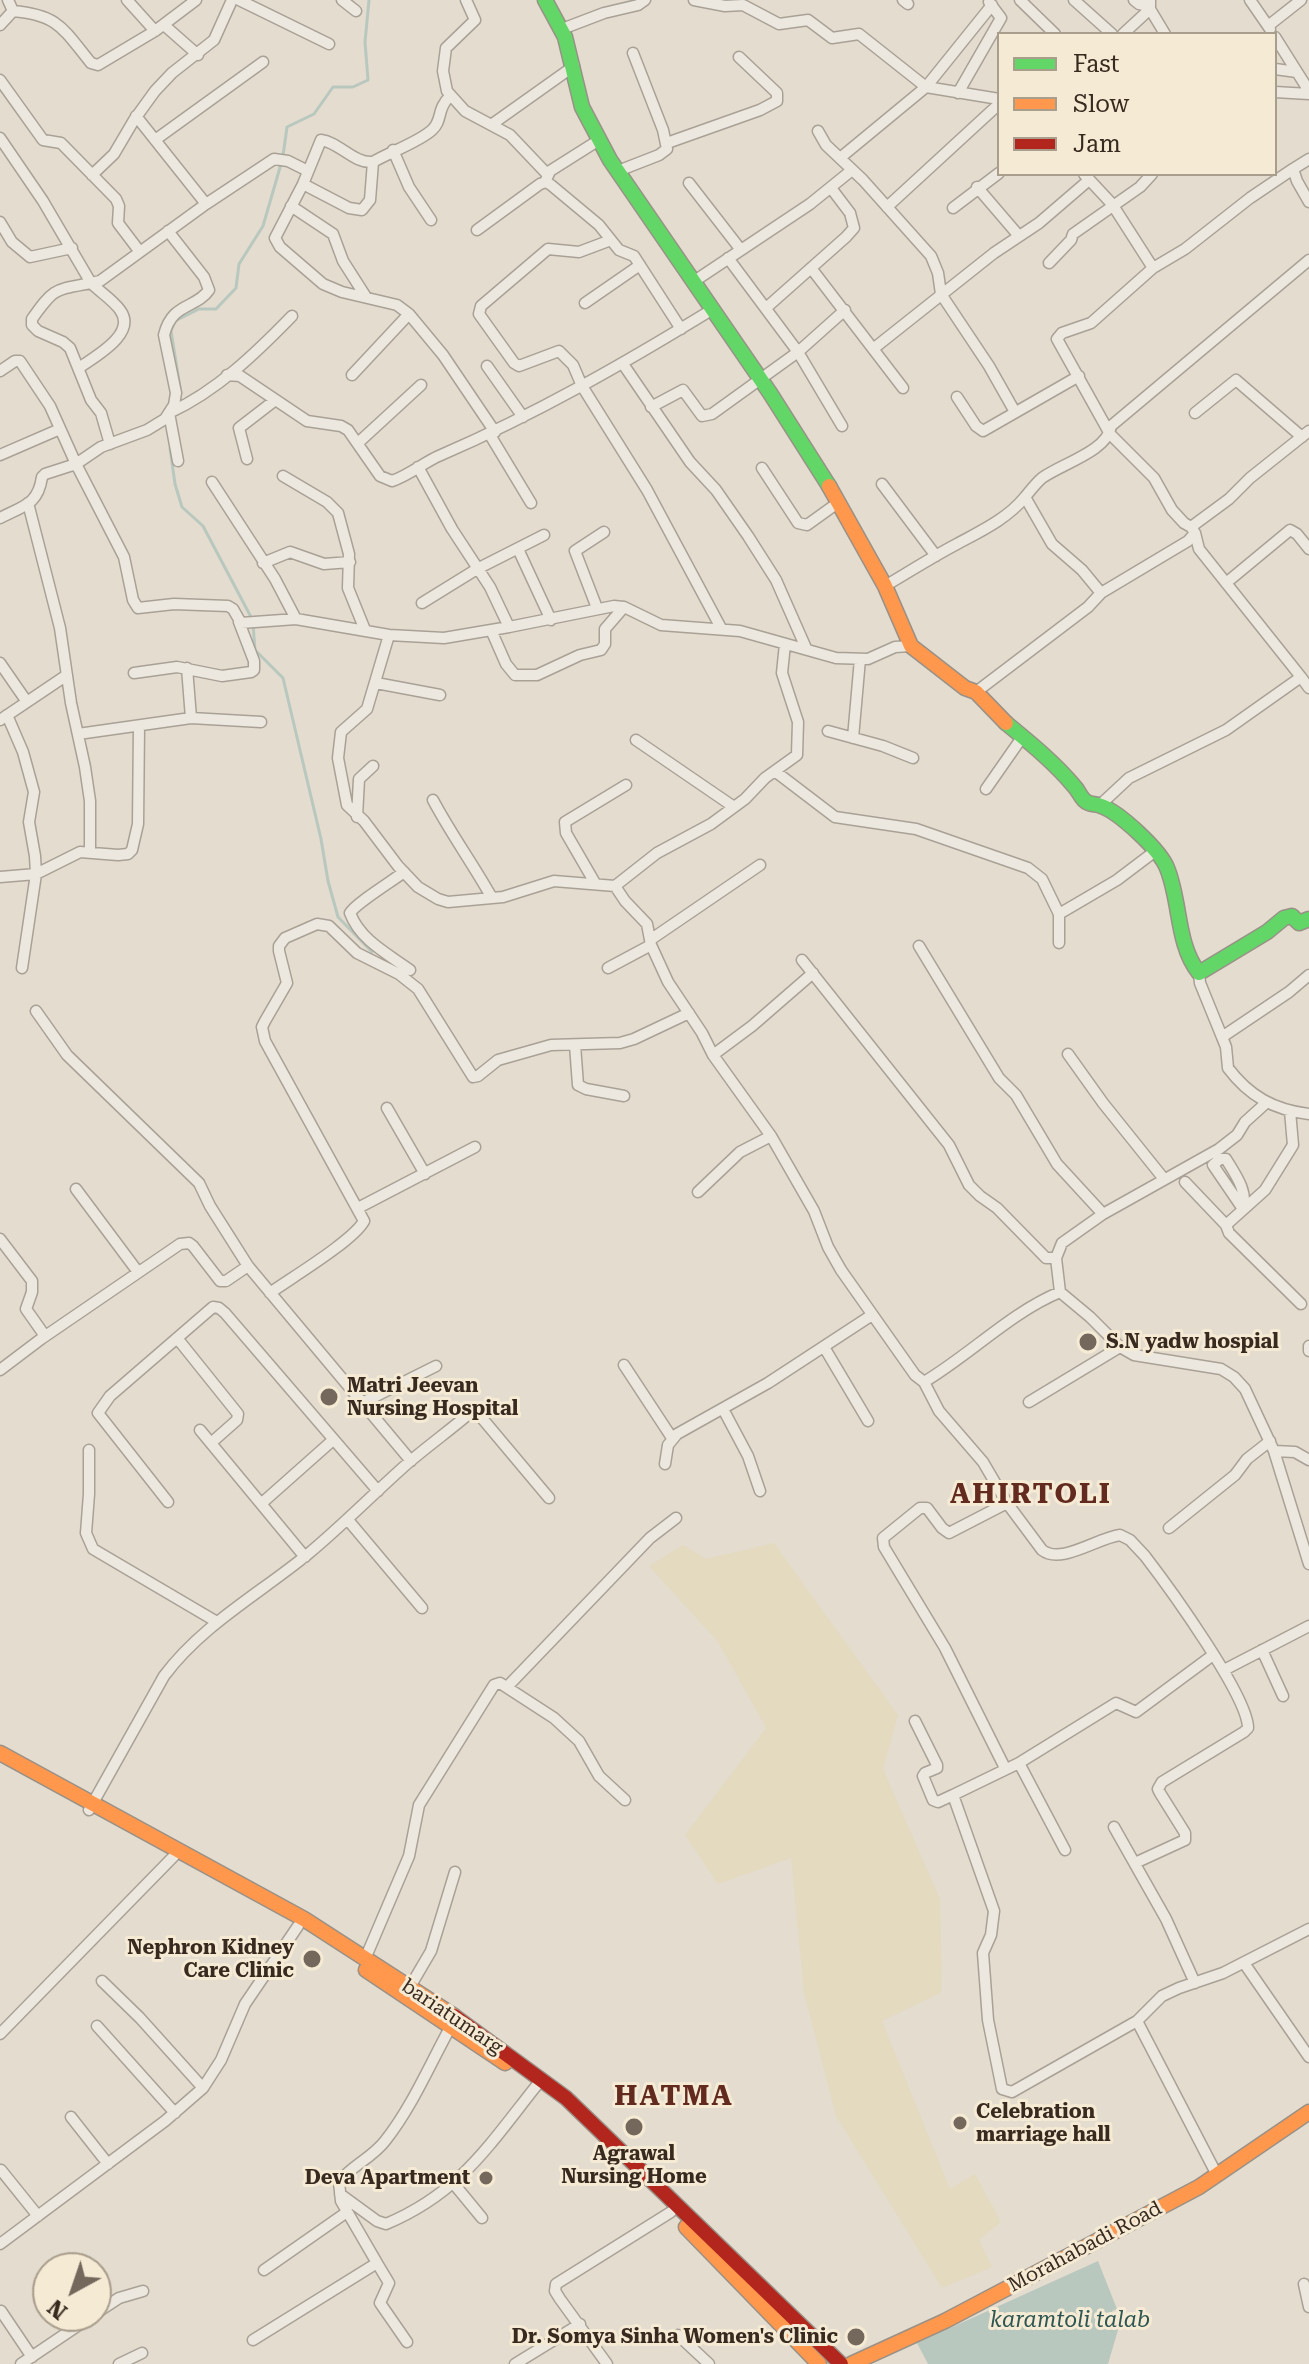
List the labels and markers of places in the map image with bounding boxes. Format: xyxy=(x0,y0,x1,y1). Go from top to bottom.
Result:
place label: S.N yadw hospial xyxy=(1106,1330,1279,1354)
marker: S.N yadw hospial xyxy=(1077,1331,1099,1353)
place label: Matri Jeevan Nursing Hospital xyxy=(347,1374,518,1421)
marker: Matri Jeevan Nursing Hospital xyxy=(318,1386,340,1408)
place label: Nephron Kidney Care Clinic xyxy=(127,1936,294,1983)
marker: Nephron Kidney Care Clinic xyxy=(301,1948,323,1970)
place label: Celebration marriage hall xyxy=(976,2100,1111,2147)
marker: Celebration marriage hall xyxy=(951,2114,969,2132)
marker: Agrawal Nursing Home xyxy=(623,2116,645,2138)
place label: Agrawal Nursing Home xyxy=(561,2142,707,2189)
place label: Deva Apartment xyxy=(305,2166,470,2190)
marker: Deva Apartment xyxy=(477,2169,495,2187)
place label: Dr. Somya Sinha Women's Clinic xyxy=(512,2325,838,2349)
marker: Dr. Somya Sinha Women's Clinic xyxy=(845,2326,867,2348)

